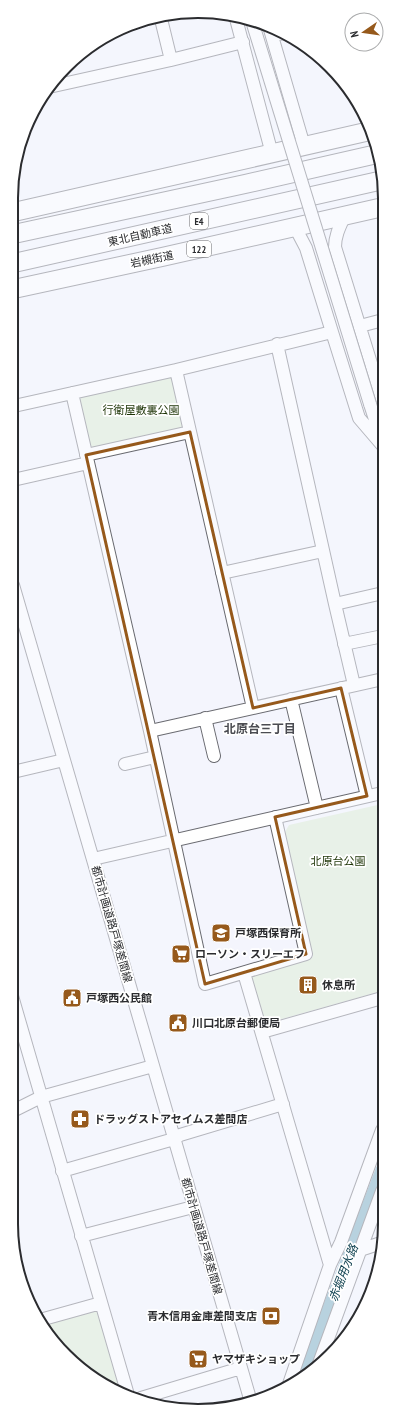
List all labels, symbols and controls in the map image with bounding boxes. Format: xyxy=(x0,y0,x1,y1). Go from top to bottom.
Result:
north arrow xyxy=(344,12,384,52)
text: N xyxy=(347,30,362,39)
road number: E4 xyxy=(190,213,208,229)
street label: 東北自動車道 xyxy=(106,221,174,249)
road number: 122 xyxy=(187,241,211,257)
street label: 岩槻街道 xyxy=(129,248,175,270)
park label: 行衛屋敷裏公園 xyxy=(103,403,180,417)
district label: 北原台三丁目 xyxy=(224,721,296,736)
park label: 北原台公園 xyxy=(311,854,366,868)
street label: 都市計画道路戸塚差間線 xyxy=(89,864,135,984)
school or university icon: 戸塚西保育所 xyxy=(210,922,232,944)
place label: 戸塚西保育所 xyxy=(235,926,301,940)
supermarket icon: ローソン・スリーエフ xyxy=(170,943,192,965)
place label: ローソン・スリーエフ xyxy=(195,947,305,961)
building icon: 休息所 xyxy=(297,974,319,996)
place label: 休息所 xyxy=(322,978,355,992)
public building icon: 戸塚西公民館 xyxy=(61,987,83,1009)
place label: 戸塚西公民館 xyxy=(86,991,152,1005)
public building icon: 川口北原台郵便局 xyxy=(167,1012,189,1034)
place label: 川口北原台郵便局 xyxy=(192,1016,280,1030)
pharmacy icon: ドラッグストアセイムス差間店 xyxy=(69,1108,91,1130)
place label: ドラッグストアセイムス差間店 xyxy=(94,1112,248,1126)
street label: 都市計画道路戸塚差間線 xyxy=(179,1176,225,1296)
water label: 赤堀用水路 xyxy=(325,1241,361,1304)
bank icon: 青木信用金庫差間支店 xyxy=(260,1305,282,1327)
place label: 青木信用金庫差間支店 xyxy=(147,1309,257,1323)
supermarket icon: ヤマザキショップ xyxy=(187,1348,209,1370)
place label: ヤマザキショップ xyxy=(212,1352,300,1366)

